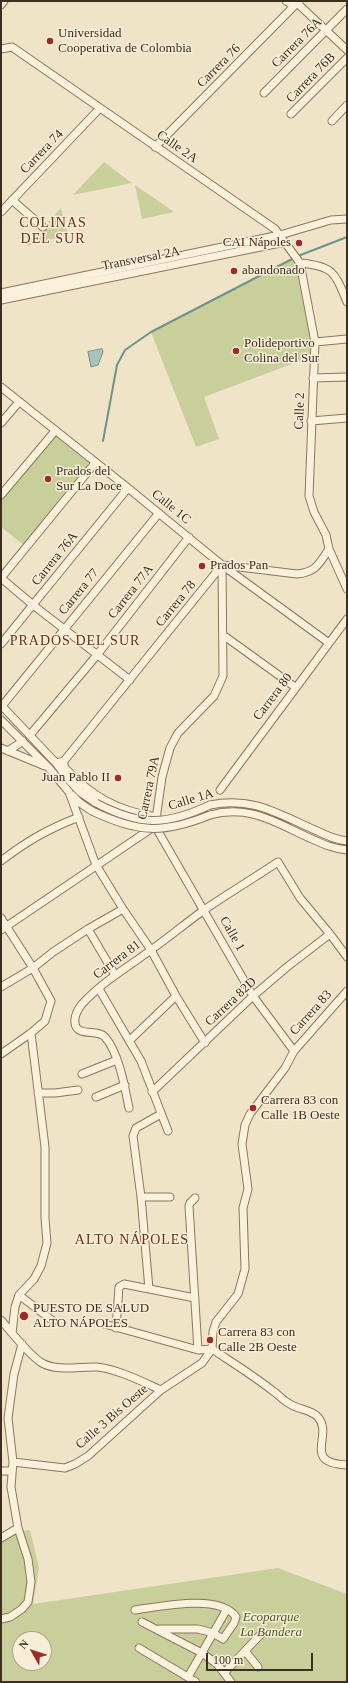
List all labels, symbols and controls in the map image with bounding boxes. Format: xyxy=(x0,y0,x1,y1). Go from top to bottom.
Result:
street label: Carrera 76A xyxy=(269,15,325,71)
place label: Universidad Cooperativa de Colombia xyxy=(58,26,192,57)
marker: Universidad Cooperativa de Colombia xyxy=(45,36,55,46)
street label: Carrera 76 xyxy=(194,41,244,91)
street label: Carrera 76B xyxy=(283,50,339,106)
street label: Carrera 74 xyxy=(17,127,67,177)
street label: Calle 2A xyxy=(153,127,201,167)
district label: COLINAS DEL SUR xyxy=(19,215,87,248)
place label: CAI Nápoles xyxy=(223,235,291,251)
marker: CAI Nápoles xyxy=(294,238,304,248)
street label: Transversal 2A xyxy=(101,244,181,274)
place label: abandonado xyxy=(242,263,305,279)
marker: abandonado xyxy=(229,266,239,276)
place label: Polideportivo Colina del Sur xyxy=(244,336,319,367)
marker: Polideportivo Colina del Sur xyxy=(231,346,241,356)
street label: Calle 2 xyxy=(292,392,308,430)
place label: Prados del Sur La Doce xyxy=(56,464,122,495)
marker: Prados del Sur La Doce xyxy=(43,474,53,484)
street label: Calle 1C xyxy=(148,487,194,527)
street label: Carrera 76A xyxy=(29,529,81,589)
place label: Prados Pan xyxy=(210,558,268,574)
marker: Prados Pan xyxy=(197,561,207,571)
street label: Carrera 77A xyxy=(105,562,157,622)
street label: Carrera 77 xyxy=(56,566,102,618)
street label: Carrera 78 xyxy=(153,578,199,630)
district label: PRADOS DEL SUR xyxy=(10,633,140,649)
street label: Carrera 80 xyxy=(250,670,296,724)
street label: Carrera 79A xyxy=(135,755,163,821)
place label: Juan Pablo II xyxy=(41,770,110,786)
marker: Juan Pablo II xyxy=(113,773,123,783)
street label: Calle 1A xyxy=(166,786,216,814)
street label: Calle 1 xyxy=(216,914,248,954)
street label: Carrera 81 xyxy=(90,937,144,983)
street label: Carrera 82D xyxy=(202,974,260,1030)
street label: Carrera 83 xyxy=(287,987,335,1039)
place label: Carrera 83 con Calle 1B Oeste xyxy=(261,1093,340,1124)
marker: Carrera 83 con Calle 1B Oeste xyxy=(248,1103,258,1113)
district label: ALTO NÁPOLES xyxy=(75,1232,189,1248)
place label: PUESTO DE SALUD ALTO NÁPOLES xyxy=(33,1301,149,1332)
marker: PUESTO DE SALUD ALTO NÁPOLES xyxy=(18,1310,30,1322)
place label: Carrera 83 con Calle 2B Oeste xyxy=(218,1325,297,1356)
marker: Carrera 83 con Calle 2B Oeste xyxy=(205,1335,215,1345)
street label: Calle 3 Bis Oeste xyxy=(73,1381,151,1453)
park label: Ecoparque La Bandera xyxy=(240,1610,302,1641)
north arrow xyxy=(12,1631,52,1671)
text: N xyxy=(16,1637,31,1651)
scale bar xyxy=(208,1645,315,1671)
text: 100 m xyxy=(213,1653,243,1667)

